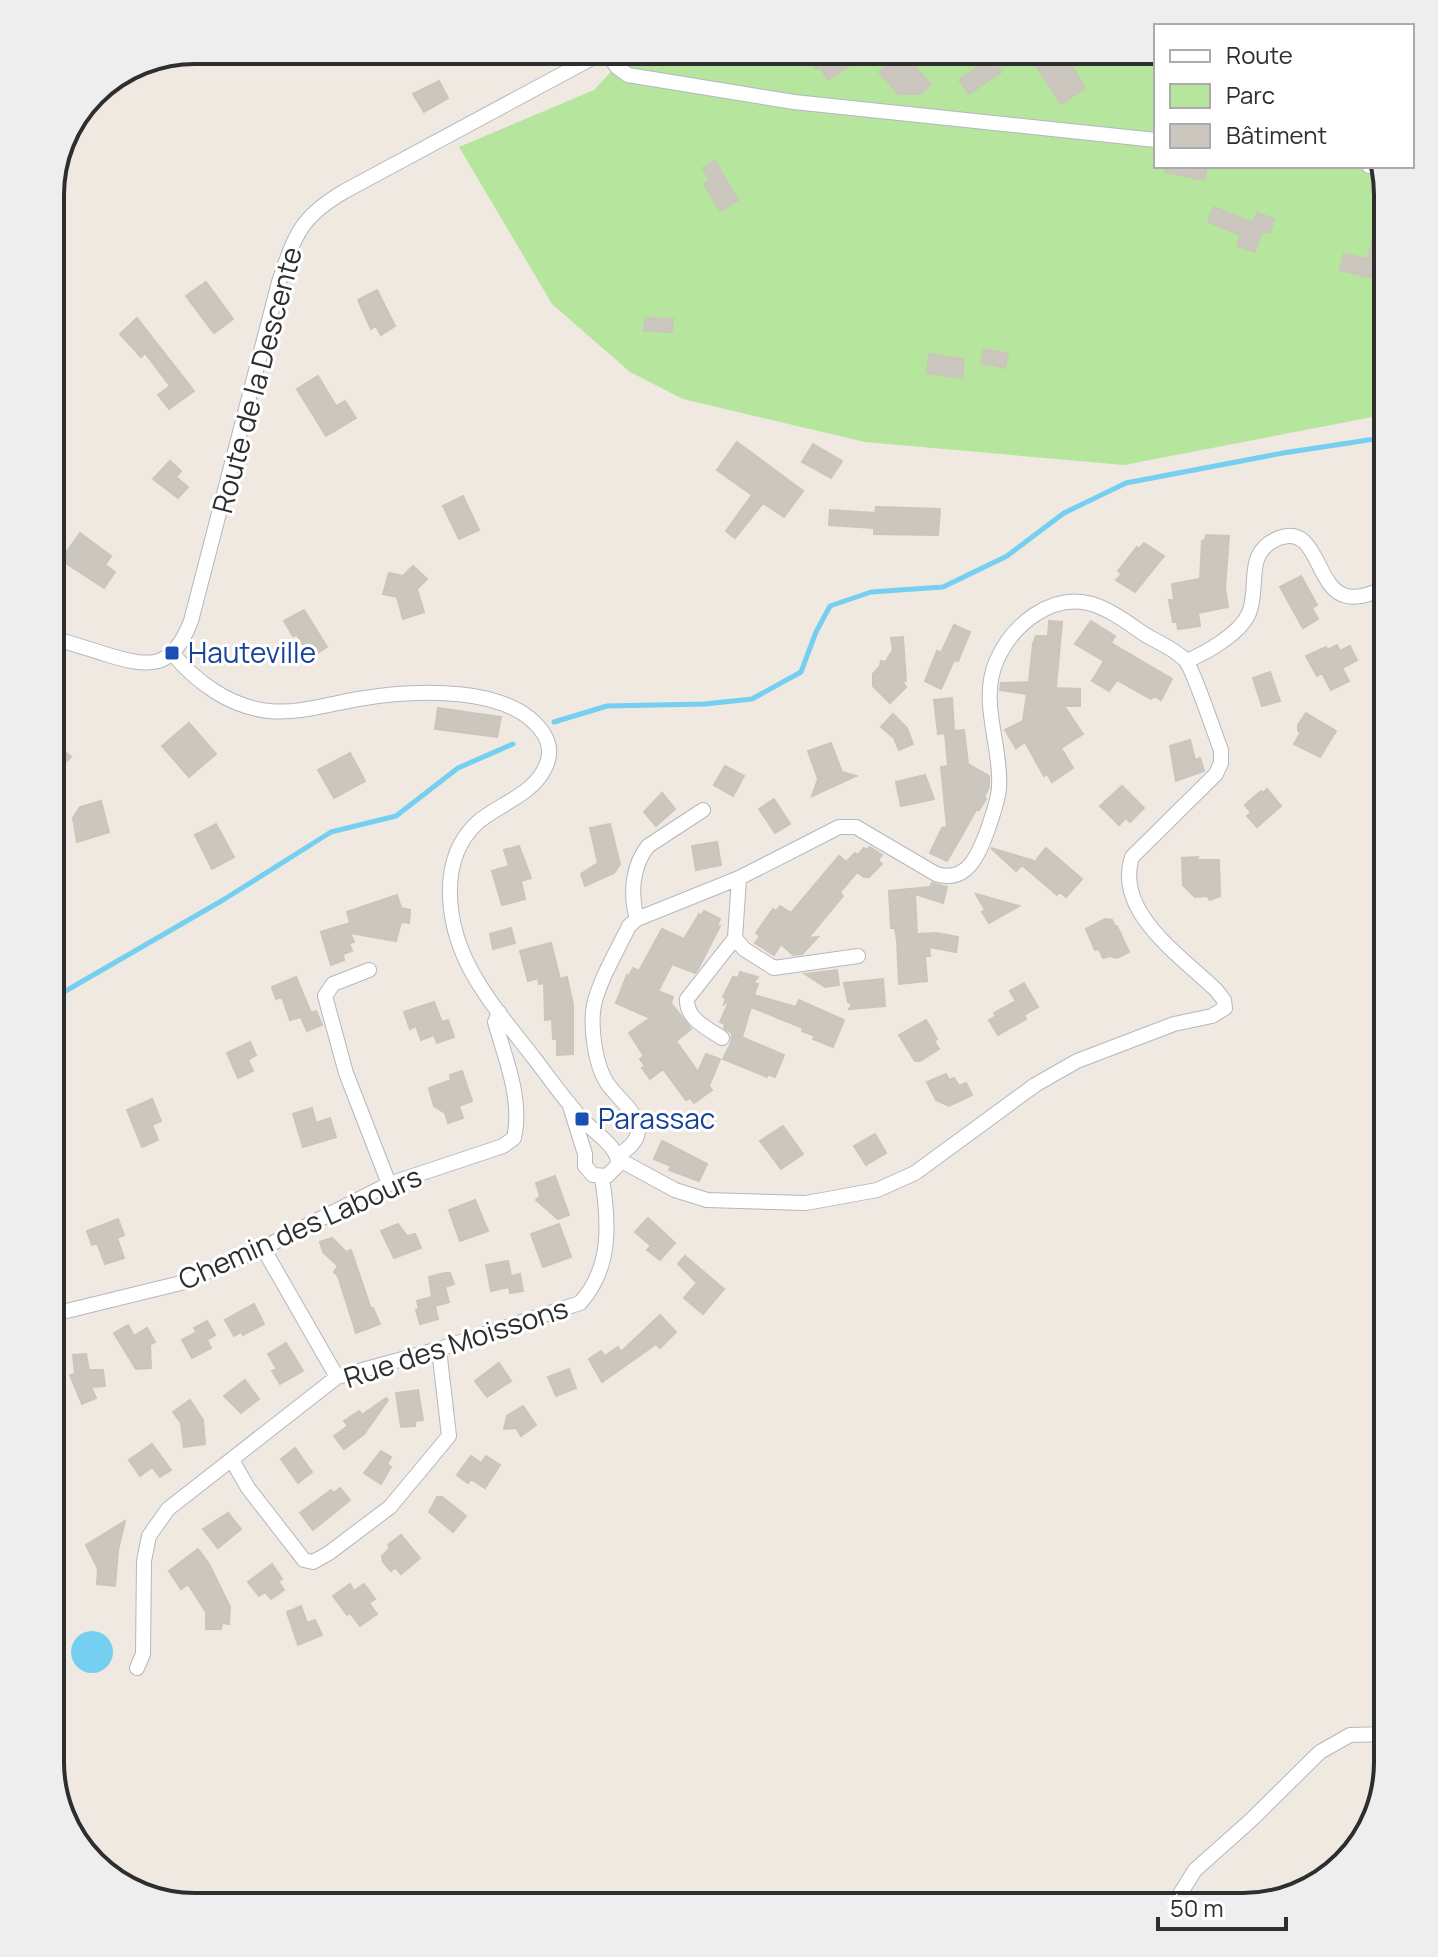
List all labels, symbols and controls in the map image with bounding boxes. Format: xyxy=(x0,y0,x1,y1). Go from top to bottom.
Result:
legend xyxy=(1154,24,1414,168)
text: Route xyxy=(1226,38,1293,71)
text: Parc xyxy=(1226,78,1275,111)
text: Bâtiment xyxy=(1226,118,1327,151)
street label: Route de la Descente xyxy=(202,242,310,517)
place label: Hauteville xyxy=(188,633,316,671)
marker: Hauteville xyxy=(163,644,181,662)
place label: Parassac xyxy=(598,1099,715,1137)
marker: Parassac xyxy=(573,1110,591,1128)
street label: Chemin des Labours xyxy=(172,1156,427,1298)
street label: Rue des Moissons xyxy=(339,1288,573,1396)
scale bar xyxy=(1158,1881,1286,1931)
text: 50 m xyxy=(1170,1891,1224,1924)

